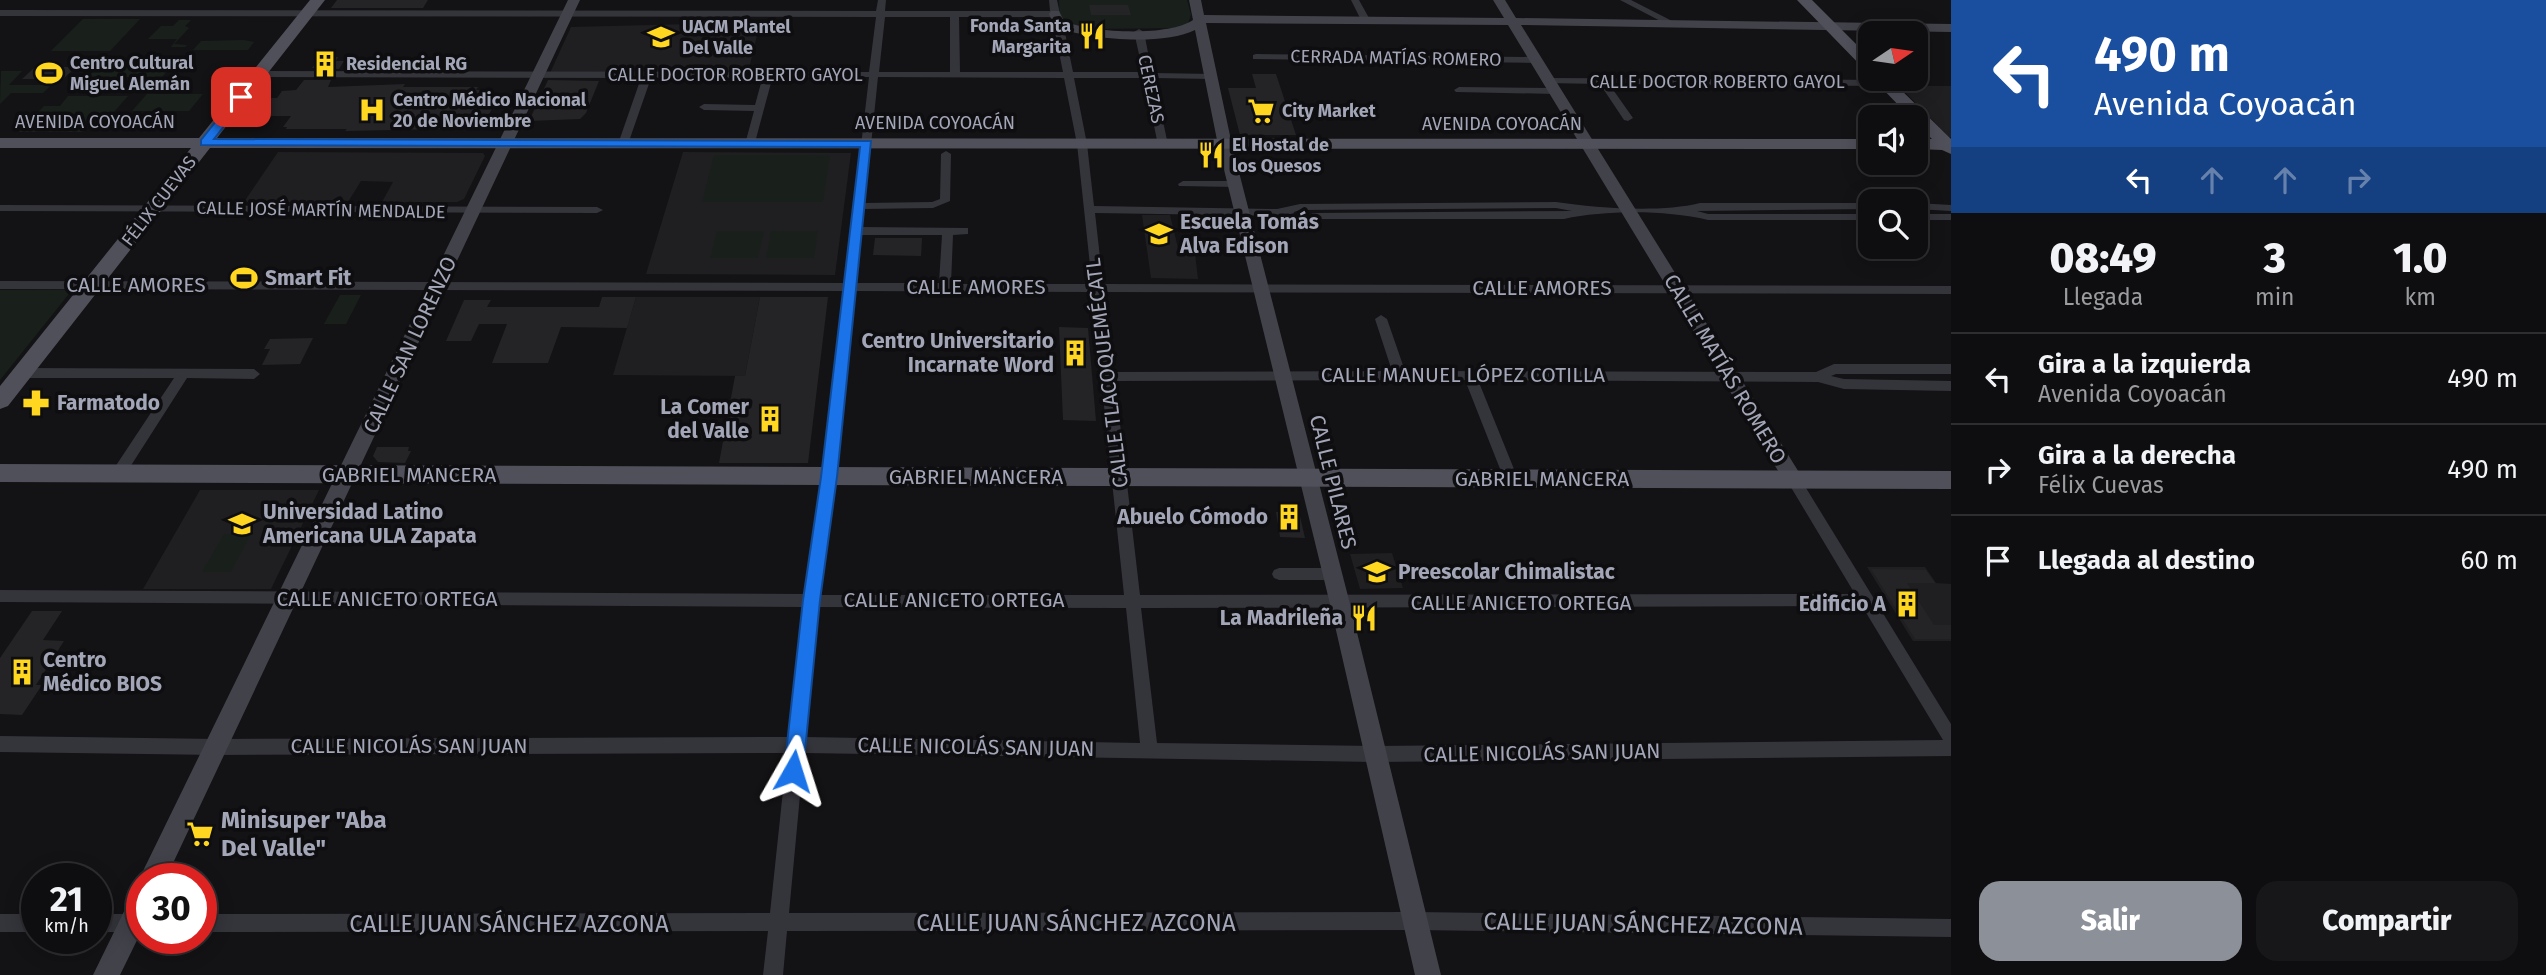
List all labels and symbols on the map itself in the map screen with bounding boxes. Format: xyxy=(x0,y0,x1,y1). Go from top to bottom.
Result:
place label: Fonda Santa Margarita xyxy=(970,15,1071,58)
place label: UACM Plantel Del Valle xyxy=(682,16,791,59)
restaurant icon: Fonda Santa Margarita xyxy=(1077,21,1107,51)
north arrow xyxy=(1858,21,1928,91)
school or university icon: UACM Plantel Del Valle xyxy=(646,22,676,52)
street label: CERRADA MATÍAS ROMERO xyxy=(1290,44,1502,71)
building icon: Residencial RG xyxy=(310,49,340,79)
place label: Centro Cultural Miguel Alemán xyxy=(70,52,194,95)
place label: Residencial RG xyxy=(346,53,467,75)
street label: CEREZAS xyxy=(1133,53,1169,125)
sports icon: Centro Cultural Miguel Alemán xyxy=(34,58,64,88)
street label: CALLE DOCTOR ROBERTO GAYOL xyxy=(607,64,863,86)
pin xyxy=(211,67,271,127)
street label: CALLE DOCTOR ROBERTO GAYOL xyxy=(1589,71,1845,93)
place label: Centro Médico Nacional 20 de Noviembre xyxy=(393,89,587,132)
hospital icon: Centro Médico Nacional 20 de Noviembre xyxy=(357,95,387,125)
supermarket icon: City Market xyxy=(1246,96,1276,126)
place label: City Market xyxy=(1282,100,1377,122)
street label: AVENIDA COYOACÁN xyxy=(15,110,175,133)
street label: AVENIDA COYOACÁN xyxy=(855,111,1015,134)
street label: AVENIDA COYOACÁN xyxy=(1422,112,1582,135)
place label: El Hostal de los Quesos xyxy=(1232,134,1329,177)
restaurant icon: El Hostal de los Quesos xyxy=(1196,140,1226,170)
street label: FÉLIX CUEVAS xyxy=(116,151,201,251)
street label: CALLE JOSÉ MARTÍN MENDALDE xyxy=(196,196,446,223)
place label: Escuela Tomás Alva Edison xyxy=(1179,209,1319,259)
school or university icon: Escuela Tomás Alva Edison xyxy=(1144,219,1174,249)
street label: CALLE SAN LORENZO xyxy=(358,252,462,438)
street label: CALLE TLACOQUEMÉCATL xyxy=(1080,256,1134,489)
sports icon: Smart Fit xyxy=(229,263,259,293)
place label: Smart Fit xyxy=(265,265,352,291)
street label: CALLE MATÍAS ROMERO xyxy=(1658,270,1792,468)
street label: CALLE AMORES xyxy=(66,272,206,298)
street label: CALLE AMORES xyxy=(906,274,1046,300)
street label: CALLE AMORES xyxy=(1472,275,1612,301)
place label: Centro Universitario Incarnate Word xyxy=(861,328,1054,378)
building icon: Centro Universitario Incarnate Word xyxy=(1060,338,1090,368)
street label: CALLE MANUEL LÓPEZ COTILLA xyxy=(1321,362,1605,388)
pharmacy icon: Farmatodo xyxy=(21,388,51,418)
place label: Farmatodo xyxy=(57,390,160,416)
place label: La Comer del Valle xyxy=(660,394,750,444)
building icon: La Comer del Valle xyxy=(755,404,785,434)
street label: CALLE PILARES xyxy=(1304,412,1362,552)
street label: GABRIEL MANCERA xyxy=(322,462,496,488)
street label: GABRIEL MANCERA xyxy=(889,464,1063,490)
street label: GABRIEL MANCERA xyxy=(1455,466,1629,492)
place label: Universidad Latino Americana ULA Zapata xyxy=(262,499,477,549)
building icon: Abuelo Cómodo xyxy=(1274,502,1304,532)
place label: Abuelo Cómodo xyxy=(1116,504,1268,530)
school or university icon: Universidad Latino Americana ULA Zapata xyxy=(227,509,257,539)
school or university icon: Preescolar Chimalistac xyxy=(1362,557,1392,587)
place label: Preescolar Chimalistac xyxy=(1398,559,1615,585)
street label: CALLE ANICETO ORTEGA xyxy=(276,586,498,612)
street label: CALLE ANICETO ORTEGA xyxy=(843,587,1065,613)
building icon: Edificio A xyxy=(1892,589,1922,619)
street label: CALLE ANICETO ORTEGA xyxy=(1410,590,1632,616)
place label: Edificio A xyxy=(1799,591,1887,617)
restaurant icon: La Madrileña xyxy=(1349,603,1379,633)
place label: La Madrileña xyxy=(1220,605,1343,631)
place label: Centro Médico BIOS xyxy=(43,647,162,697)
building icon: Centro Médico BIOS xyxy=(7,657,37,687)
street label: CALLE NICOLÁS SAN JUAN xyxy=(857,732,1095,762)
street label: CALLE NICOLÁS SAN JUAN xyxy=(290,733,528,759)
position arrow xyxy=(756,734,830,808)
street label: CALLE NICOLÁS SAN JUAN xyxy=(1423,738,1661,768)
place label: Minisuper "Aba Del Valle" xyxy=(221,806,387,862)
supermarket icon: Minisuper "Aba Del Valle" xyxy=(185,819,215,849)
speed limit sign: 30 xyxy=(126,863,217,954)
street label: CALLE JUAN SÁNCHEZ AZCONA xyxy=(1483,906,1803,941)
street label: CALLE JUAN SÁNCHEZ AZCONA xyxy=(916,908,1236,937)
street label: CALLE JUAN SÁNCHEZ AZCONA xyxy=(349,909,669,938)

